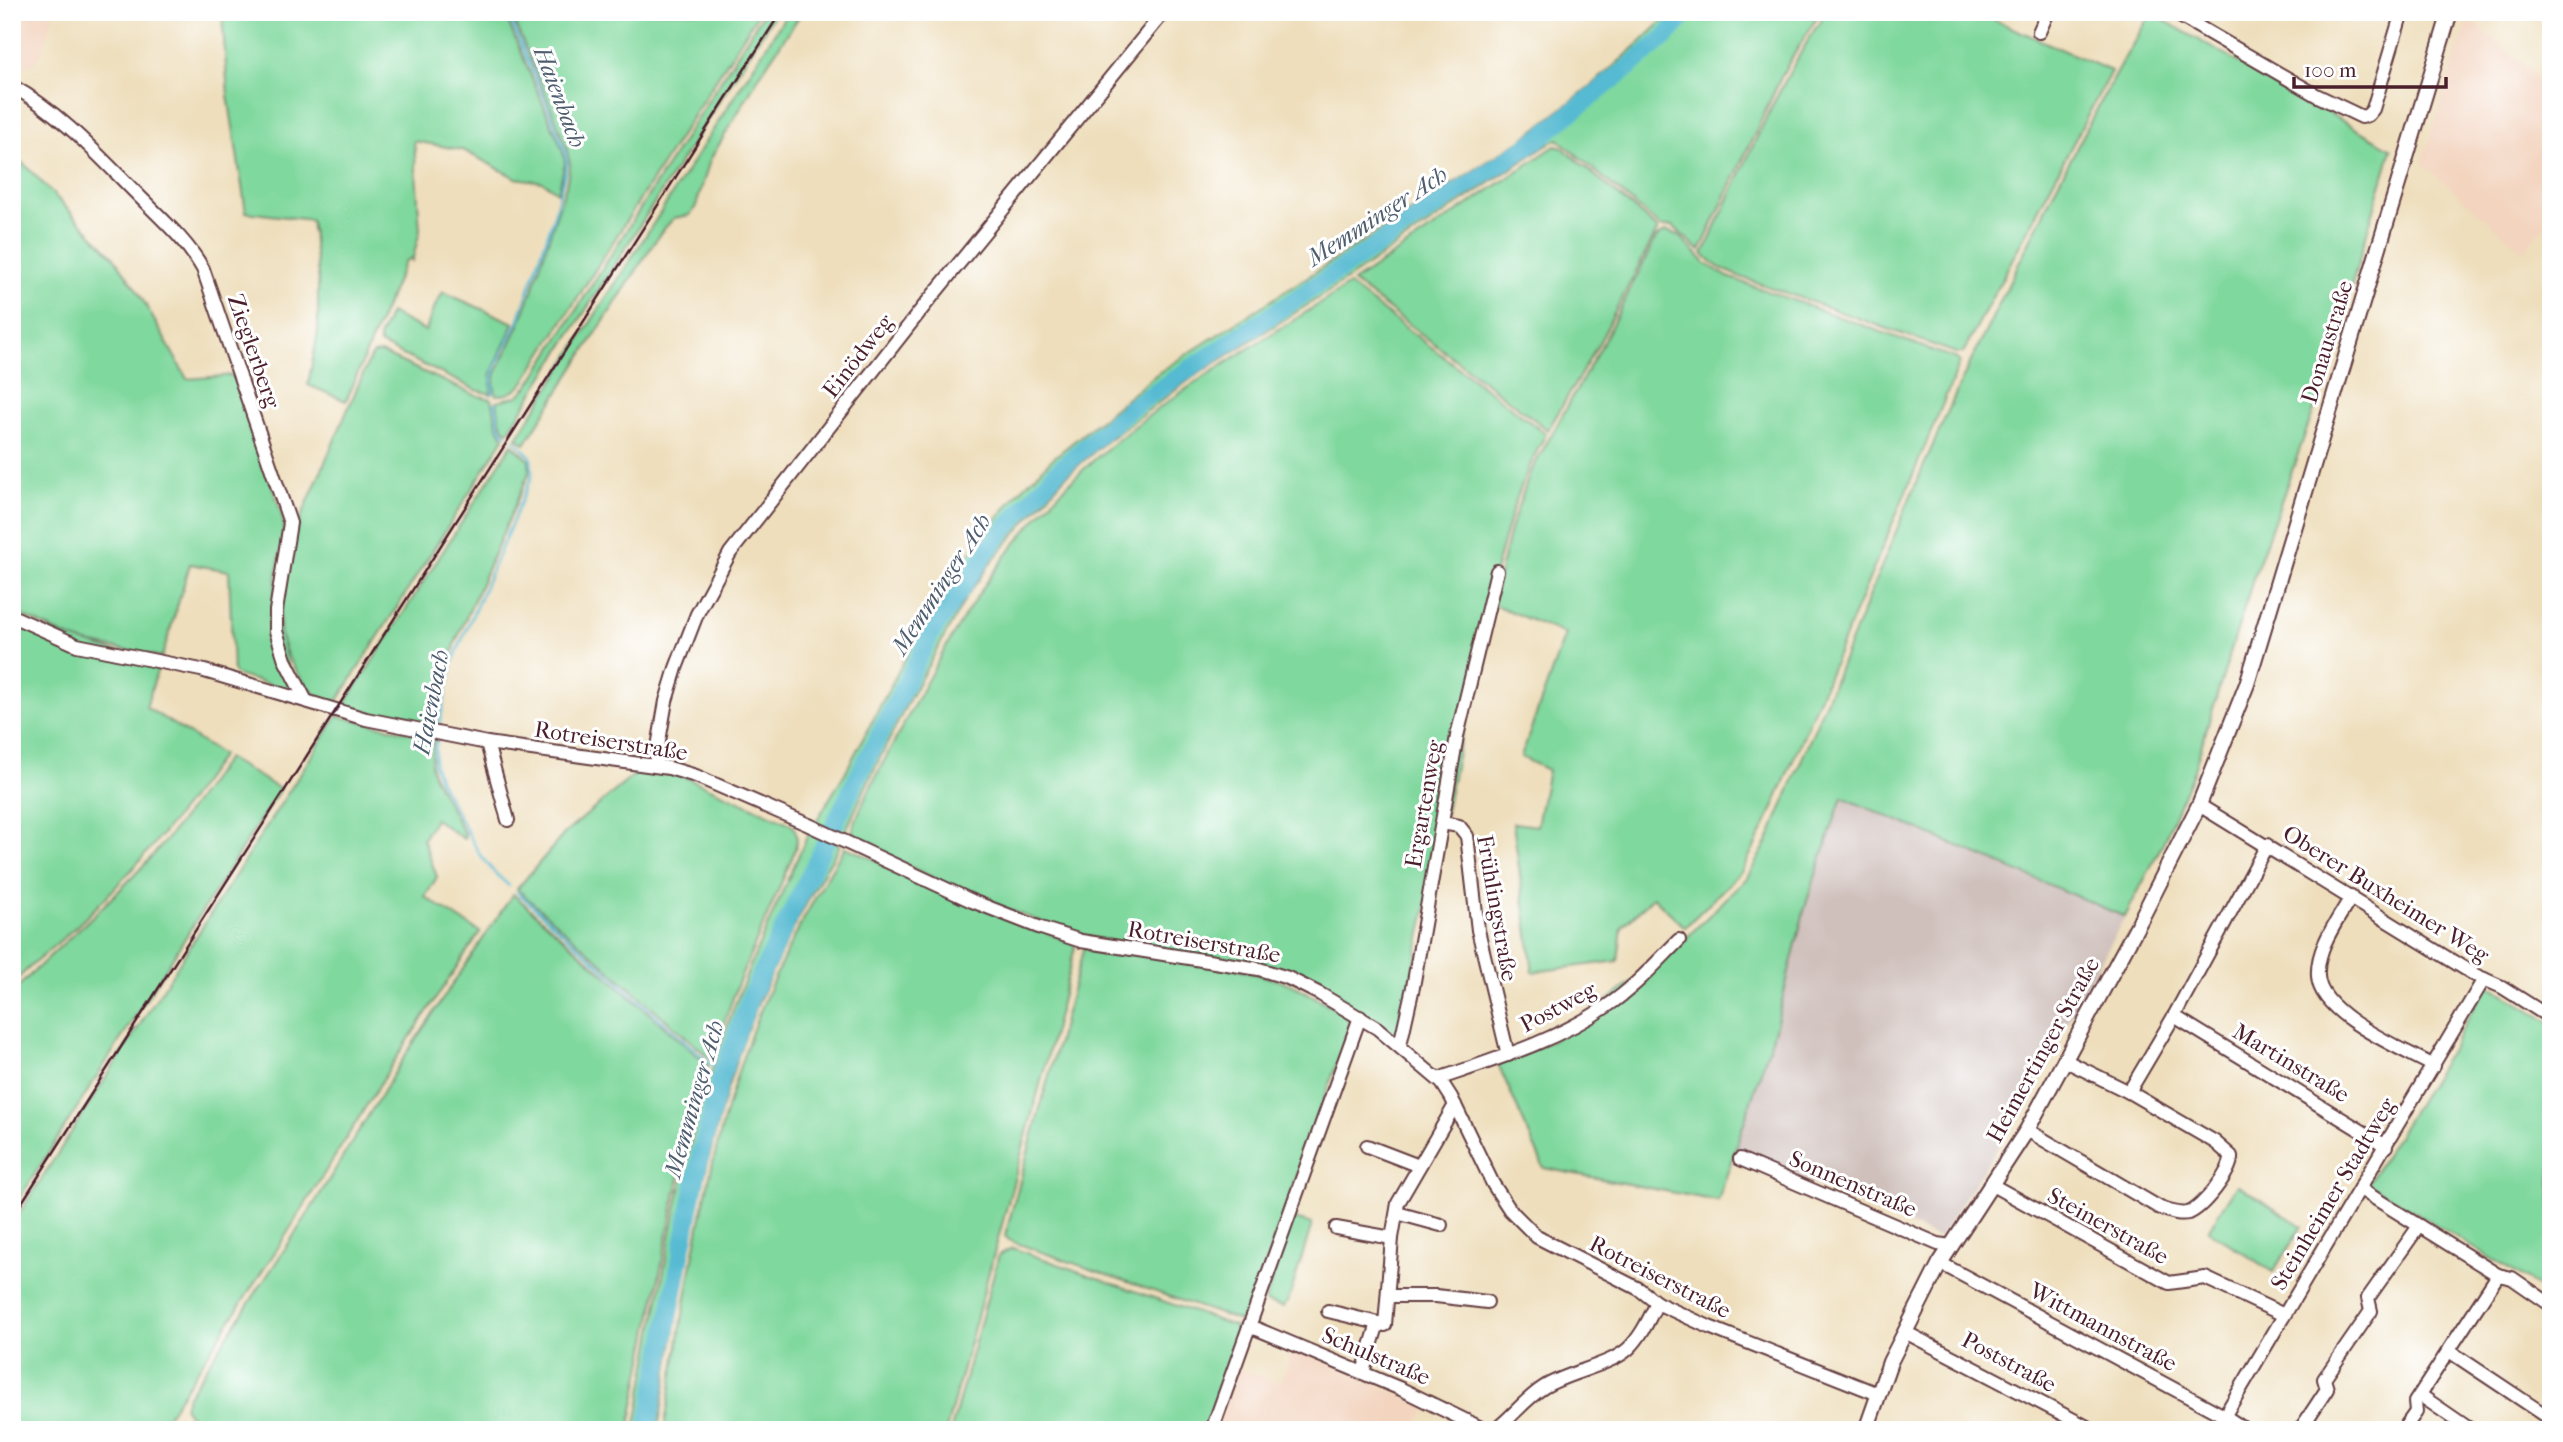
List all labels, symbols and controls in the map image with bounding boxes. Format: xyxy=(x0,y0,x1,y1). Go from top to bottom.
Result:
water label: Haienbach xyxy=(528,42,592,151)
scale bar xyxy=(2294,46,2446,90)
text: 100 m xyxy=(2304,58,2357,82)
water label: Memminger Ach xyxy=(1300,160,1452,273)
street label: Donaustraße xyxy=(2296,277,2358,407)
street label: Zieglerberg xyxy=(222,291,286,412)
street label: Einödweg xyxy=(817,308,899,403)
water label: Memminger Ach xyxy=(884,509,997,661)
water label: Haienbach xyxy=(407,647,455,758)
street label: Rotreiserstraße xyxy=(532,716,690,766)
street label: Ergartenweg xyxy=(1399,737,1449,870)
street label: Oberer Buxheimer Weg xyxy=(2278,819,2495,969)
street label: Frühlingstraße xyxy=(1471,833,1523,983)
street label: Rotreiserstraße xyxy=(1125,915,1283,969)
street label: Heimertinger Straße xyxy=(1981,953,2105,1147)
street label: Postweg xyxy=(1515,975,1601,1038)
water label: Memminger Ach xyxy=(658,1017,730,1183)
street label: Martinstraße xyxy=(2228,1018,2354,1108)
street label: Steinheimer Stadtweg xyxy=(2265,1092,2401,1295)
street label: Sonnenstraße xyxy=(1785,1145,1921,1223)
street label: Steinerstraße xyxy=(2043,1182,2173,1270)
street label: Rotreiserstraße xyxy=(1585,1230,1735,1324)
street label: Wittmannstraße xyxy=(2024,1276,2181,1377)
street label: Schulstraße xyxy=(1318,1321,1434,1391)
street label: Poststraße xyxy=(1957,1326,2061,1398)

